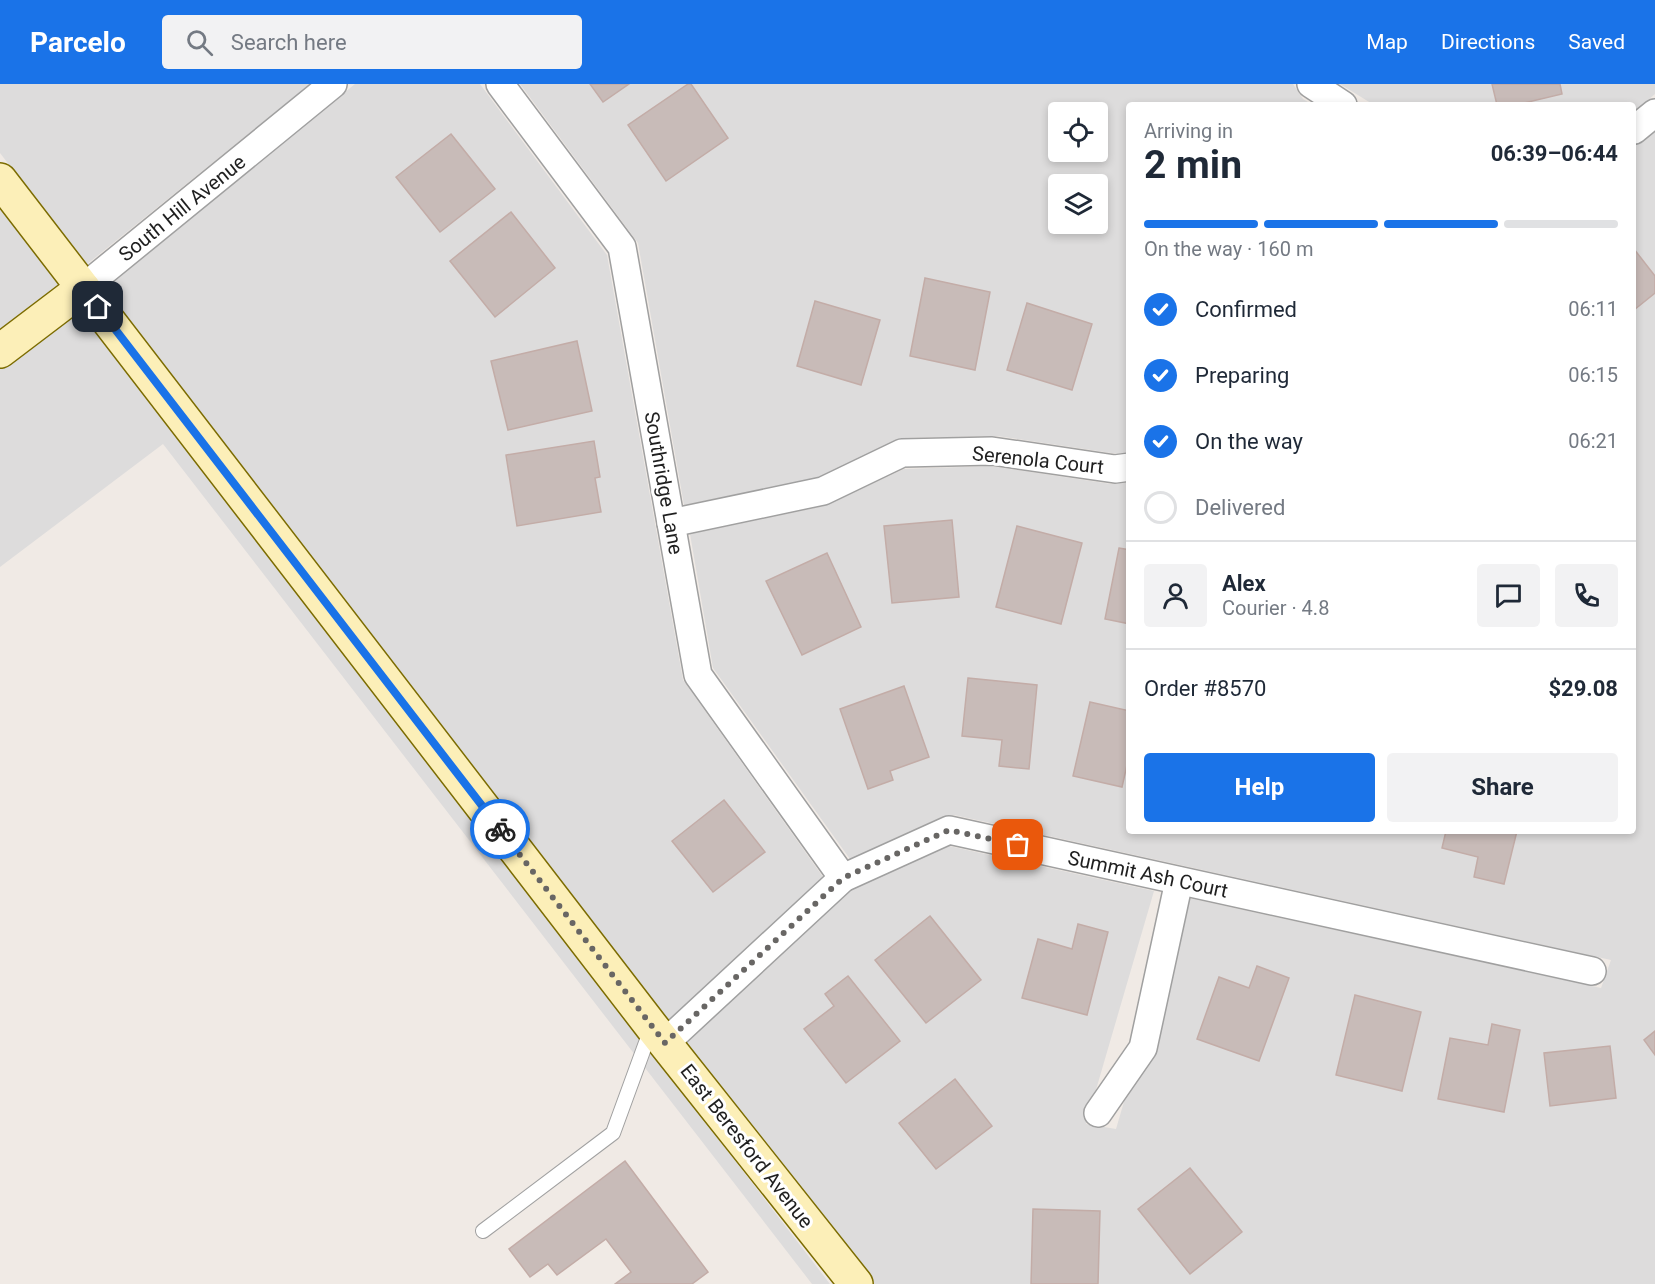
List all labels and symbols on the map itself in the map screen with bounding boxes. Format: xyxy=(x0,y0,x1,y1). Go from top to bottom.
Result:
street label: South Hill Avenue xyxy=(114,150,250,266)
pin xyxy=(72,281,123,332)
street label: Southridge Lane xyxy=(640,410,688,556)
street label: Serenola Court xyxy=(971,441,1105,479)
courier xyxy=(470,799,530,859)
pin xyxy=(992,819,1043,870)
street label: Summit Ash Court xyxy=(1066,845,1230,903)
street label: East Beresford Avenue xyxy=(676,1059,818,1233)

